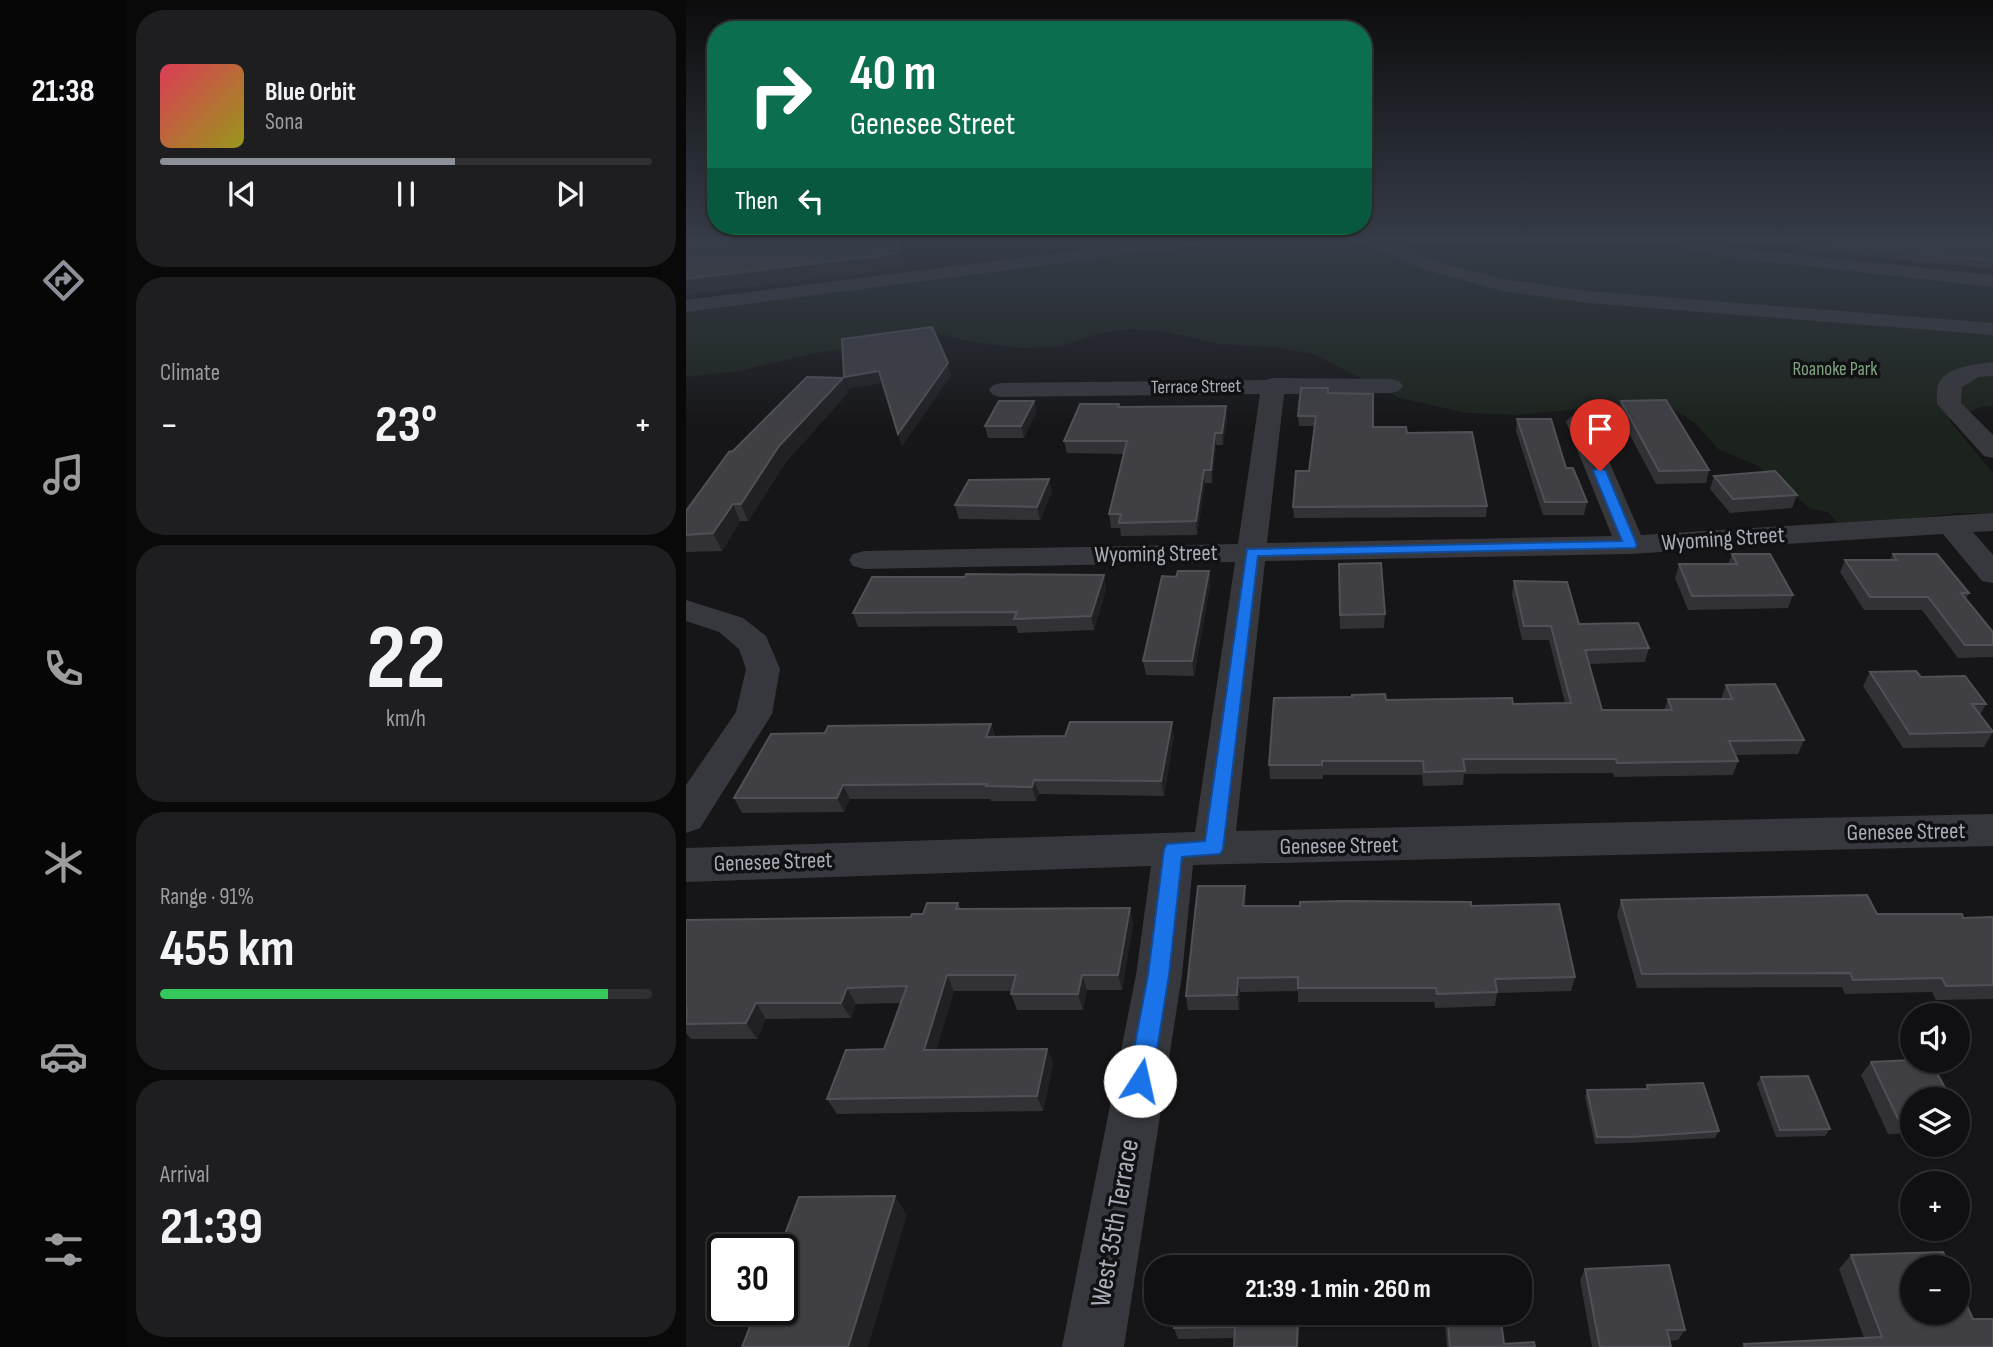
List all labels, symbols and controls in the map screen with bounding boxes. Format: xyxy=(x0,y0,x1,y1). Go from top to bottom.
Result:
text: 40 m xyxy=(850,45,936,104)
icon: right xyxy=(735,49,826,140)
text: 21:38 xyxy=(31,72,95,111)
text: Blue Orbit xyxy=(265,77,356,108)
text: Genesee Street xyxy=(850,105,1015,144)
text: Sona xyxy=(265,108,303,136)
icon: previous xyxy=(223,175,261,213)
icon: pause xyxy=(387,175,425,213)
icon: next xyxy=(551,175,589,213)
icon: left xyxy=(792,182,830,220)
text: Then xyxy=(735,186,778,217)
icon: directions xyxy=(39,256,88,305)
park label: Roanoke Park xyxy=(1792,358,1878,381)
text: Climate xyxy=(160,359,220,387)
street label: Terrace Street xyxy=(1151,375,1242,399)
text: 23° xyxy=(375,394,437,457)
pin xyxy=(1570,399,1630,471)
text: − xyxy=(160,403,179,448)
text: + xyxy=(633,403,652,448)
icon: arrive xyxy=(1581,410,1619,448)
icon: music xyxy=(39,450,88,499)
street label: Wyoming Street xyxy=(1661,521,1785,557)
street label: Wyoming Street xyxy=(1094,539,1218,569)
text: 22 xyxy=(366,605,446,714)
icon: phone xyxy=(39,644,88,693)
text: km/h xyxy=(386,705,426,733)
street label: Genesee Street xyxy=(1846,817,1966,847)
street label: Genesee Street xyxy=(1279,831,1399,861)
icon: climate xyxy=(39,838,88,887)
street label: Genesee Street xyxy=(713,846,833,878)
text: Range · 91% xyxy=(160,883,254,911)
text: 455 km xyxy=(160,918,294,981)
map controls xyxy=(1900,1003,1970,1325)
button: sound xyxy=(1900,1003,1970,1073)
icon: car xyxy=(39,1032,88,1081)
position arrow xyxy=(1103,1044,1177,1118)
button: layers xyxy=(1900,1087,1970,1157)
street label: West 35th Terrace xyxy=(1084,1137,1146,1309)
text: Arrival xyxy=(160,1161,209,1189)
button: + xyxy=(1900,1171,1970,1241)
text: 21:39 xyxy=(160,1196,263,1259)
icon: filters xyxy=(39,1225,88,1274)
speed limit sign: 30 xyxy=(707,1234,798,1325)
button: − xyxy=(1900,1255,1970,1325)
text: 21:39 · 1 min · 260 m xyxy=(1245,1274,1431,1305)

